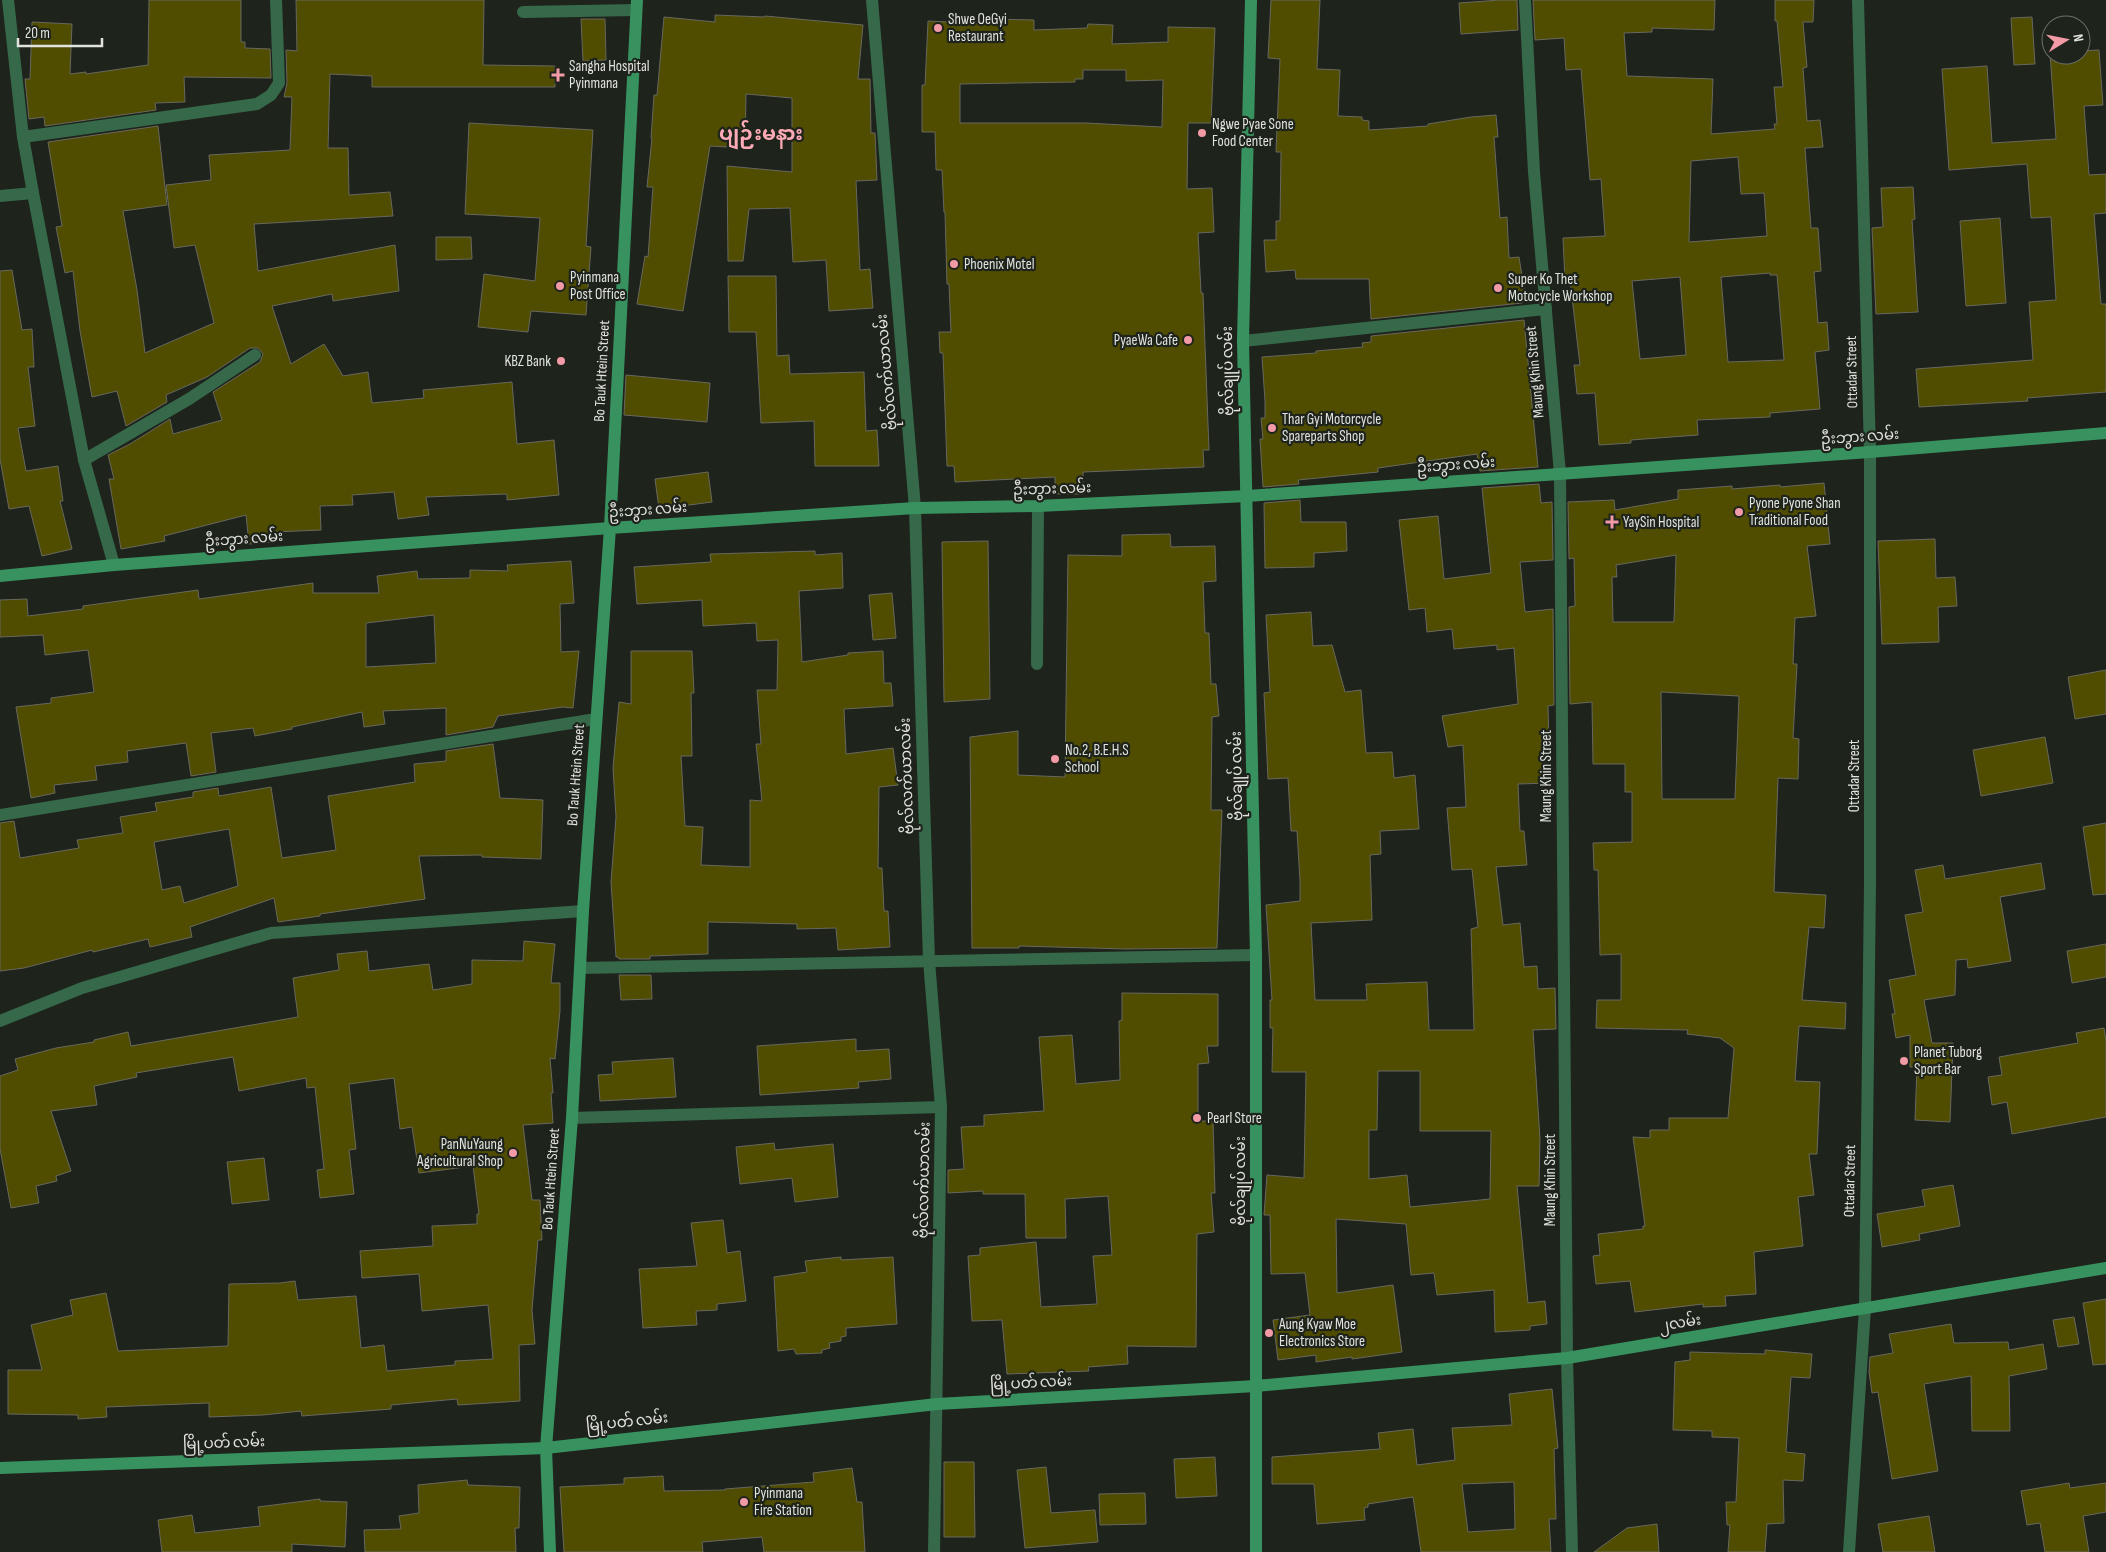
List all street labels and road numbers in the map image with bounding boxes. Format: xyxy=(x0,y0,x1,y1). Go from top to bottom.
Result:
street label: ဗိုလ်လက်ယာလမ်း xyxy=(871,313,904,431)
street label: Bo Tauk Htein Street xyxy=(590,319,614,422)
street label: Maung Khin Street xyxy=(1521,325,1548,419)
street label: ဗိုလ်ချုပ် လမ်း xyxy=(1217,326,1240,416)
street label: Ottadar Street xyxy=(1842,335,1862,408)
street label: ဦးဘွား လမ်း xyxy=(1820,424,1900,451)
street label: ဦးဘွား လမ်း xyxy=(1416,452,1496,479)
street label: ဦးဘွား လမ်း xyxy=(1012,477,1092,502)
street label: ဦးဘွား လမ်း xyxy=(608,497,688,524)
street label: ဦးဘွား လမ်း xyxy=(204,526,284,553)
street label: ဗိုလ်လက်ယာလမ်း xyxy=(894,717,921,835)
street label: Bo Tauk Htein Street xyxy=(563,723,589,826)
street label: Maung Khin Street xyxy=(1537,729,1556,822)
street label: ဗိုလ်ချုပ် လမ်း xyxy=(1226,731,1249,821)
street label: Ottadar Street xyxy=(1845,739,1864,812)
street label: ဗိုလ်လက်ယာလမ်း xyxy=(912,1121,937,1239)
street label: Bo Tauk Htein Street xyxy=(538,1127,564,1230)
street label: Maung Khin Street xyxy=(1541,1133,1560,1226)
street label: ဗိုလ်ချုပ် လမ်း xyxy=(1230,1136,1252,1226)
street label: Ottadar Street xyxy=(1840,1144,1860,1217)
street label: ၂လမ်း xyxy=(1657,1309,1703,1338)
street label: မြို့ပတ် လမ်း xyxy=(989,1370,1073,1397)
street label: မြို့ပတ် လမ်း xyxy=(585,1407,669,1438)
street label: မြို့ပတ် လမ်း xyxy=(183,1431,265,1456)

